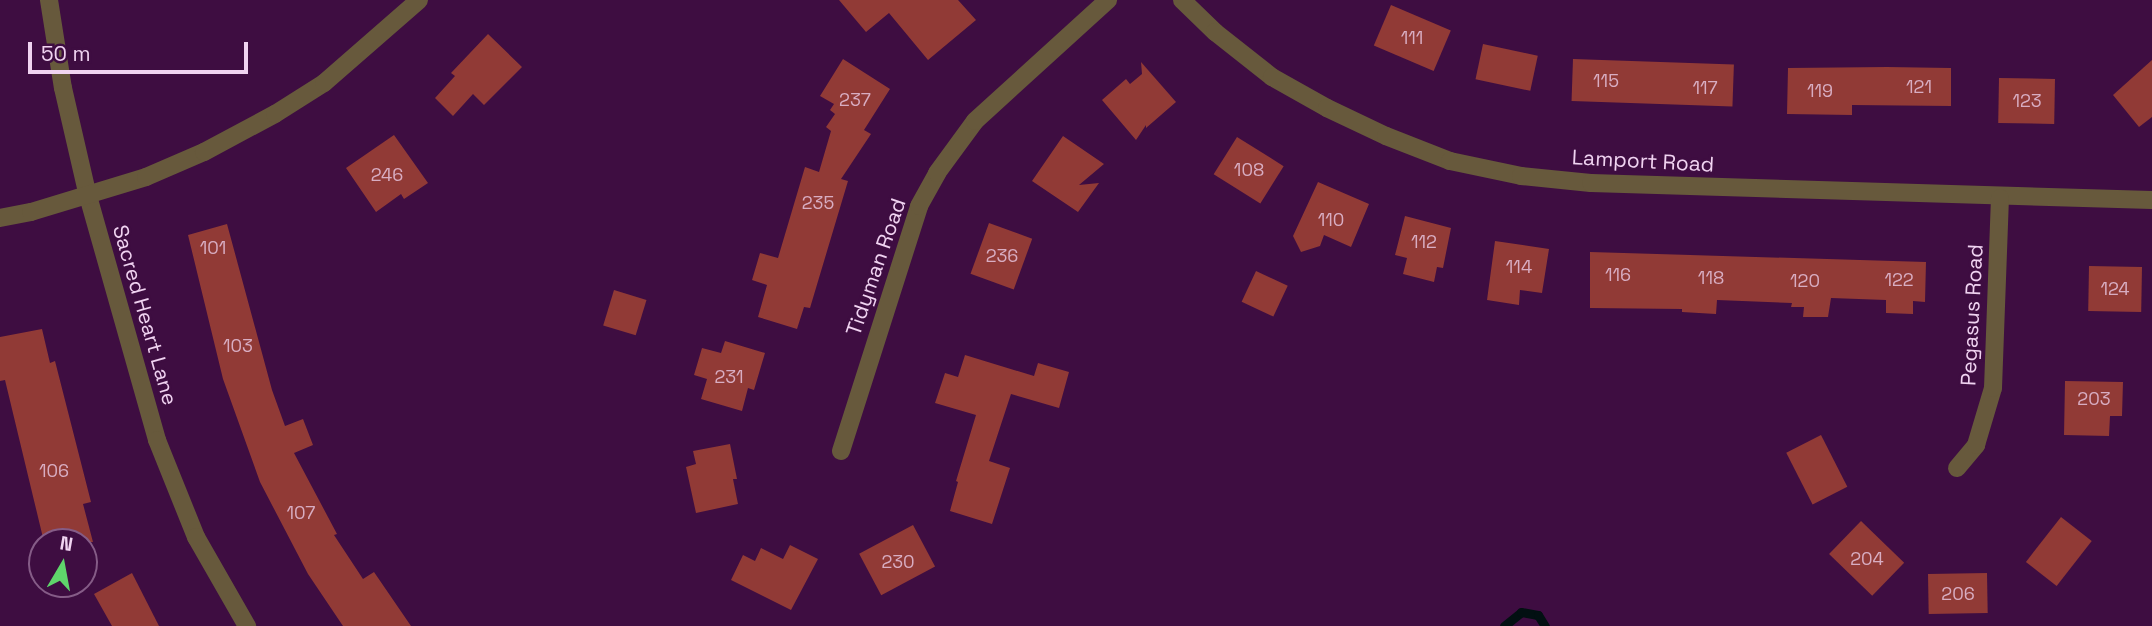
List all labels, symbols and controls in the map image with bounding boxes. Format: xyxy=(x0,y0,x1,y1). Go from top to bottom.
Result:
house number: 111 xyxy=(1401,27,1423,49)
scale bar xyxy=(32,28,252,72)
text: 50 m xyxy=(41,40,91,67)
house number: 115 xyxy=(1593,70,1619,92)
house number: 121 xyxy=(1906,76,1932,98)
house number: 117 xyxy=(1692,77,1718,99)
house number: 119 xyxy=(1807,80,1833,102)
house number: 237 xyxy=(839,89,871,111)
house number: 123 xyxy=(2012,90,2042,112)
street label: Lamport Road xyxy=(1571,145,1715,177)
house number: 108 xyxy=(1234,159,1264,181)
house number: 246 xyxy=(371,164,403,186)
house number: 235 xyxy=(802,192,834,214)
street label: Tidyman Road xyxy=(841,195,911,339)
house number: 110 xyxy=(1318,209,1344,231)
street label: Sacred Heart Lane xyxy=(107,222,183,408)
house number: 112 xyxy=(1411,231,1437,253)
house number: 101 xyxy=(200,237,226,259)
street label: Pegasus Road xyxy=(1956,243,1988,387)
house number: 236 xyxy=(986,245,1018,267)
house number: 114 xyxy=(1506,256,1532,278)
house number: 116 xyxy=(1605,264,1631,286)
house number: 118 xyxy=(1698,267,1724,289)
house number: 122 xyxy=(1884,269,1914,291)
house number: 120 xyxy=(1790,270,1820,292)
house number: 124 xyxy=(2100,278,2130,300)
house number: 103 xyxy=(223,335,253,357)
house number: 231 xyxy=(715,366,743,388)
house number: 203 xyxy=(2077,388,2111,410)
house number: 106 xyxy=(39,460,69,482)
house number: 107 xyxy=(287,502,315,524)
north arrow xyxy=(28,528,98,598)
text: N xyxy=(58,530,75,557)
house number: 204 xyxy=(1850,548,1884,570)
house number: 230 xyxy=(881,551,915,573)
house number: 206 xyxy=(1941,583,1975,605)

